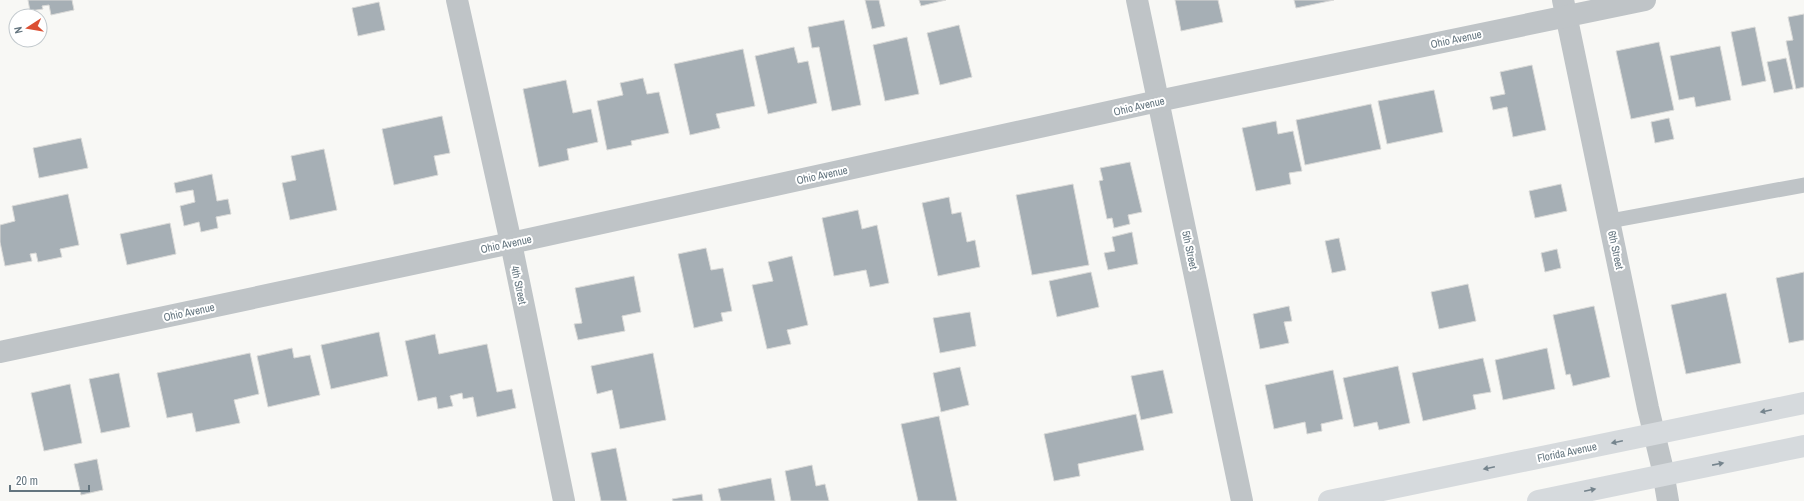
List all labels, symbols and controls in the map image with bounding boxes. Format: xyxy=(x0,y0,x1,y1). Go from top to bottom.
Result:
north arrow xyxy=(8,8,48,48)
text: N xyxy=(11,25,26,35)
street label: Ohio Avenue xyxy=(1429,27,1483,51)
street label: Ohio Avenue xyxy=(1112,93,1166,119)
street label: Ohio Avenue xyxy=(795,163,849,187)
street label: 5th Street xyxy=(1179,229,1201,271)
street label: 6th Street xyxy=(1605,229,1627,271)
street label: Ohio Avenue xyxy=(479,232,533,256)
street label: 4th Street xyxy=(508,264,530,306)
street label: Ohio Avenue xyxy=(162,300,216,324)
one-way arrow xyxy=(1760,408,1772,414)
street label: Florida Avenue xyxy=(1536,439,1598,465)
one-way arrow xyxy=(1610,440,1623,446)
one-way arrow xyxy=(1711,460,1724,466)
one-way arrow xyxy=(1483,466,1495,472)
scale bar xyxy=(10,467,89,493)
text: 20 m xyxy=(16,473,38,489)
one-way arrow xyxy=(1584,487,1596,493)

